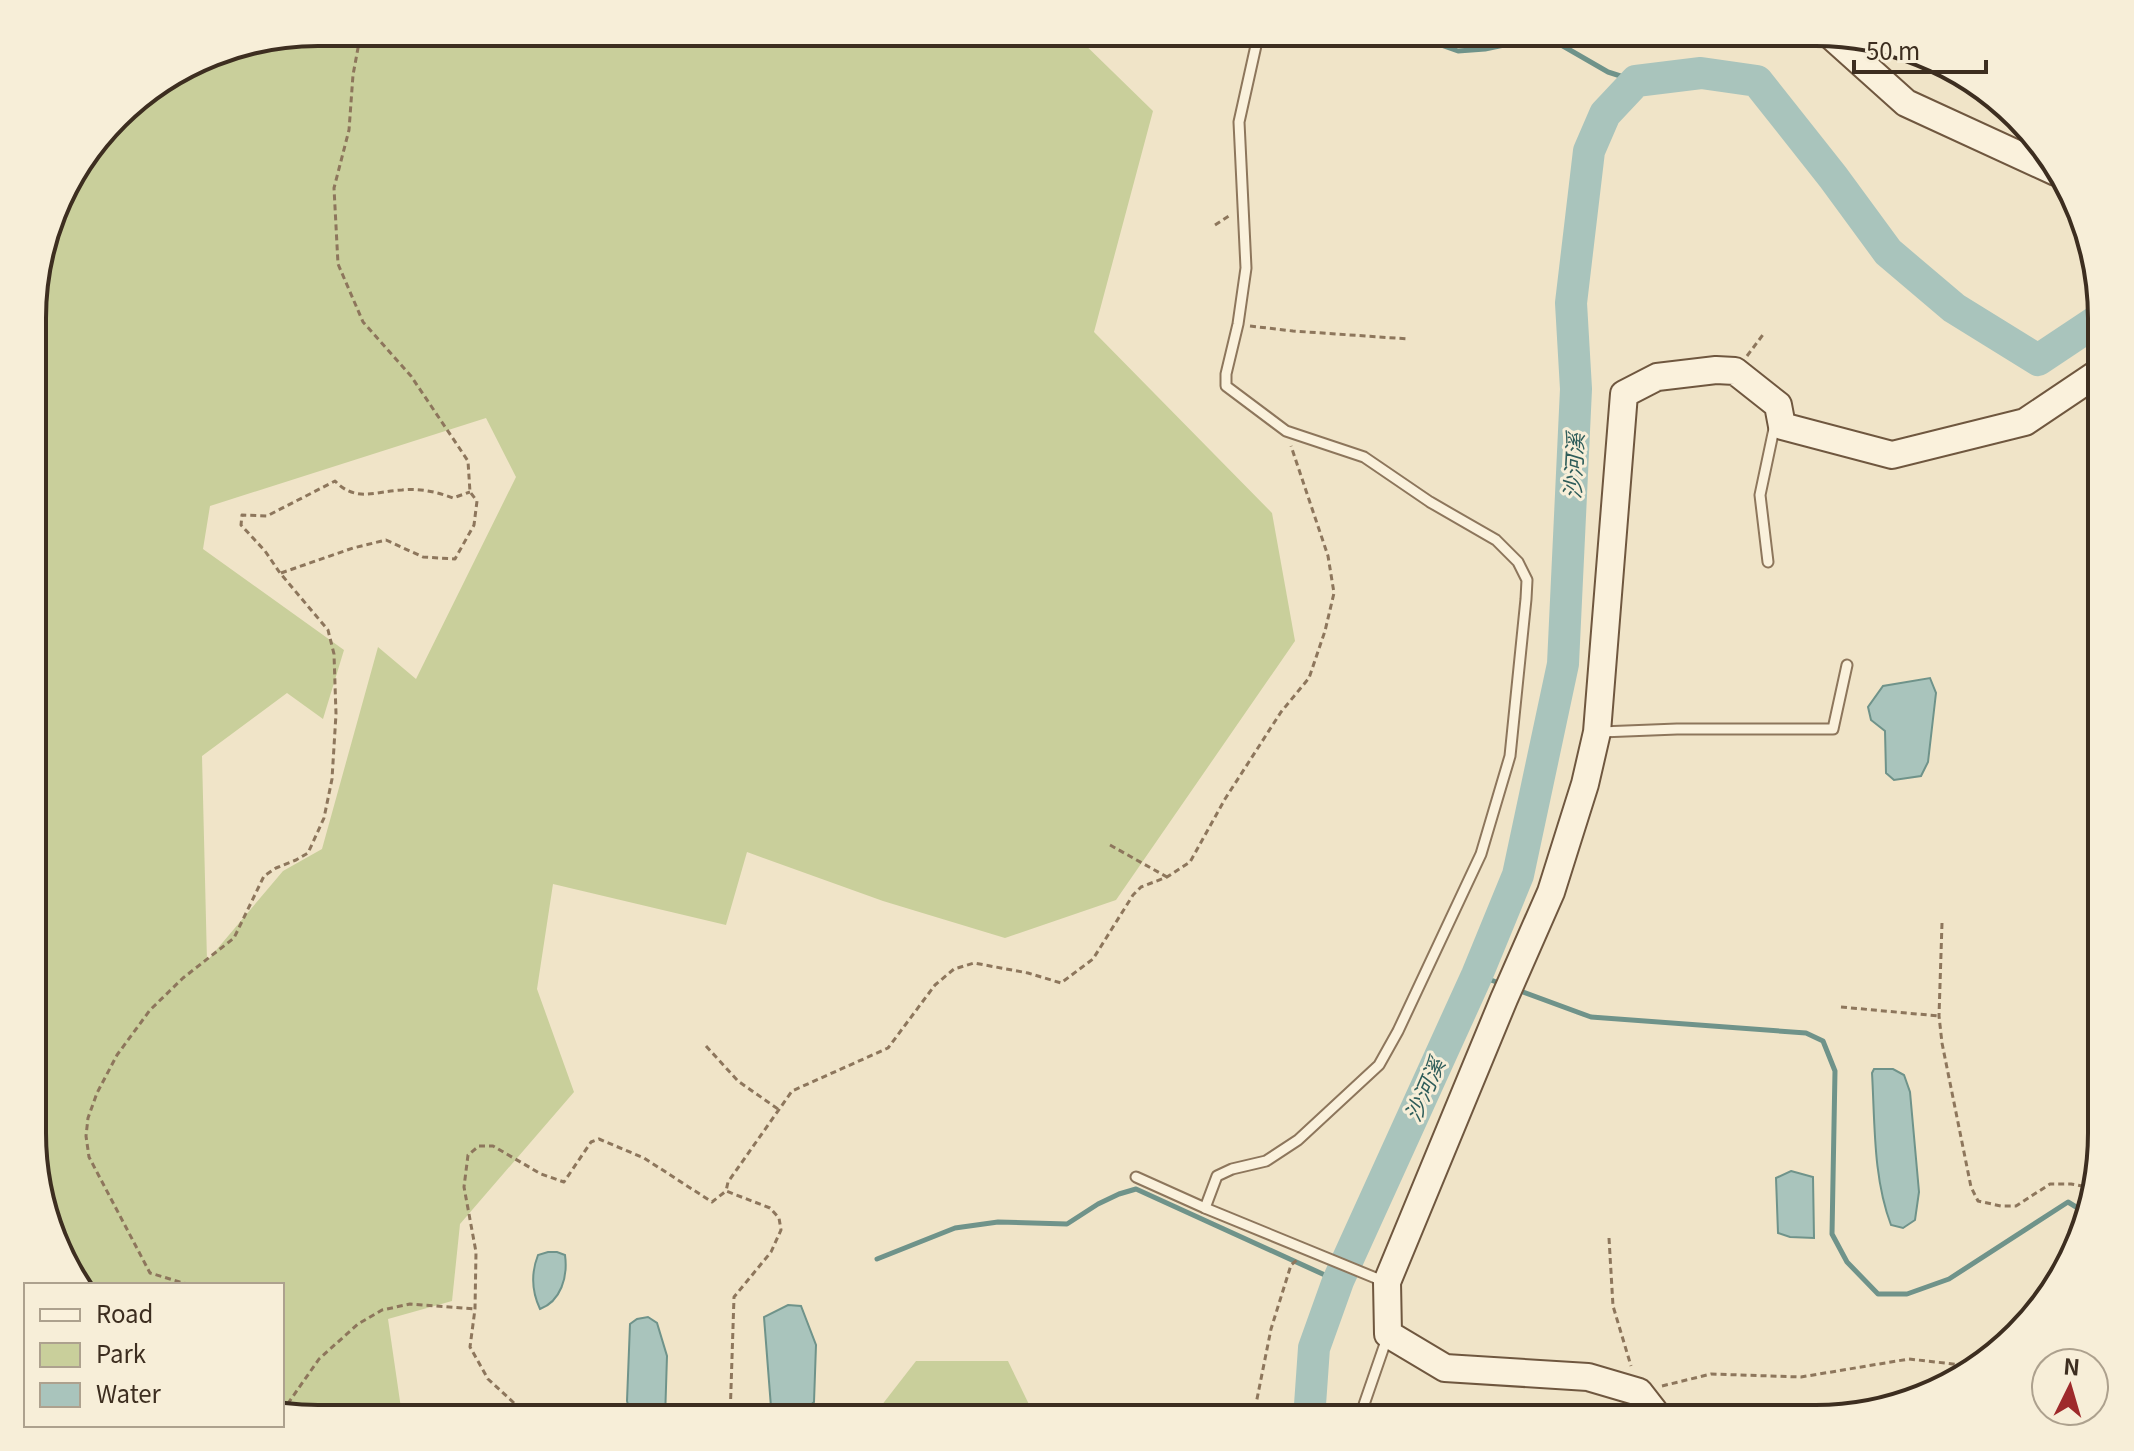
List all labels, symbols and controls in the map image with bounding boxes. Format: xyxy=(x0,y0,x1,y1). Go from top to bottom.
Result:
scale bar xyxy=(1854,24,1986,74)
text: 50 m xyxy=(1866,32,1920,67)
water label: 沙河溪 xyxy=(1554,429,1590,500)
water label: 沙河溪 xyxy=(1395,1050,1452,1126)
legend xyxy=(24,1283,284,1427)
text: Road xyxy=(96,1295,153,1330)
text: Park xyxy=(96,1335,147,1370)
north arrow xyxy=(2030,1347,2110,1427)
text: N xyxy=(2062,1348,2082,1382)
text: Water xyxy=(96,1375,162,1410)

